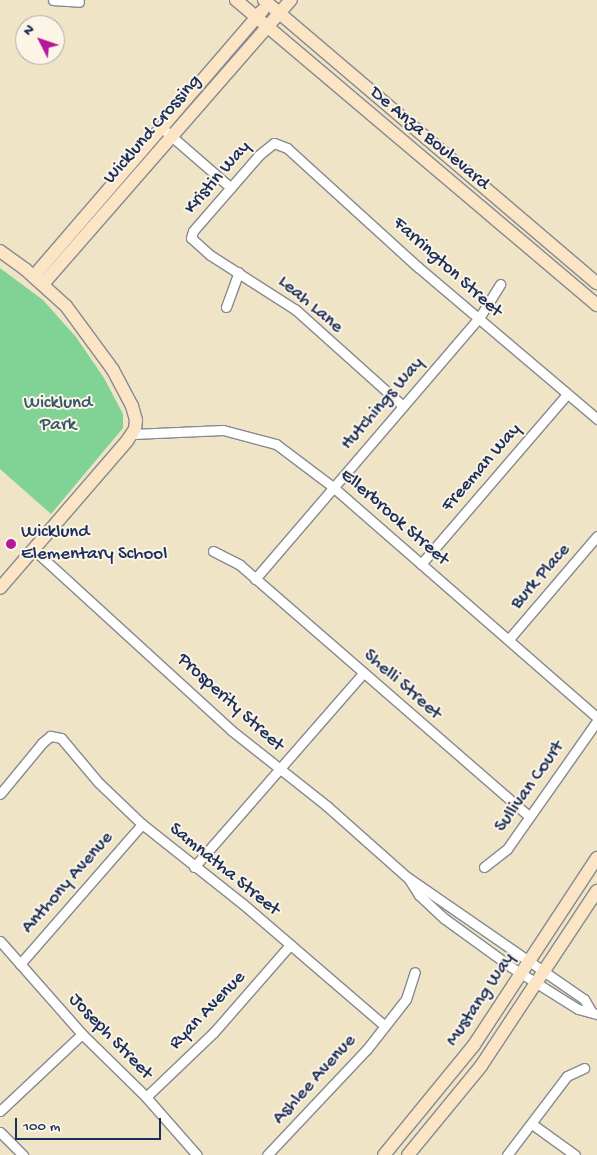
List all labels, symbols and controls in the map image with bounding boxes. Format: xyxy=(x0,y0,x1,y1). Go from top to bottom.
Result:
north arrow xyxy=(15,15,65,65)
text: N xyxy=(20,21,38,40)
street label: Wicklund Crossing xyxy=(99,71,207,189)
street label: De Anza Boulevard xyxy=(364,82,494,196)
street label: Kristin Way xyxy=(180,137,256,219)
street label: Farrington Street xyxy=(388,213,506,323)
street label: Leah Lane xyxy=(273,271,347,339)
street label: Hutchings Way xyxy=(336,353,430,455)
park label: Wicklund Park xyxy=(24,393,92,437)
street label: Freeman Way xyxy=(437,419,527,517)
street label: Ellerbrook Street xyxy=(335,465,453,571)
place label: Wicklund Elementary School xyxy=(21,522,167,566)
marker: Wicklund Elementary School xyxy=(5,538,17,550)
street label: Burk Place xyxy=(506,539,576,615)
street label: Shelli Street xyxy=(358,645,446,725)
street label: Prosperity Street xyxy=(172,649,288,757)
street label: Sullivan Court xyxy=(490,737,570,837)
street label: Samnatha Street xyxy=(164,818,284,922)
street label: Anthony Avenue xyxy=(17,827,119,939)
street label: Mustang Way xyxy=(441,949,521,1051)
street label: Ryan Avenue xyxy=(165,967,251,1055)
street label: Joseph Street xyxy=(63,989,157,1085)
street label: Ashlee Avenue xyxy=(268,1030,362,1130)
scale bar xyxy=(18,1108,164,1140)
text: 100 m xyxy=(23,1118,60,1136)

